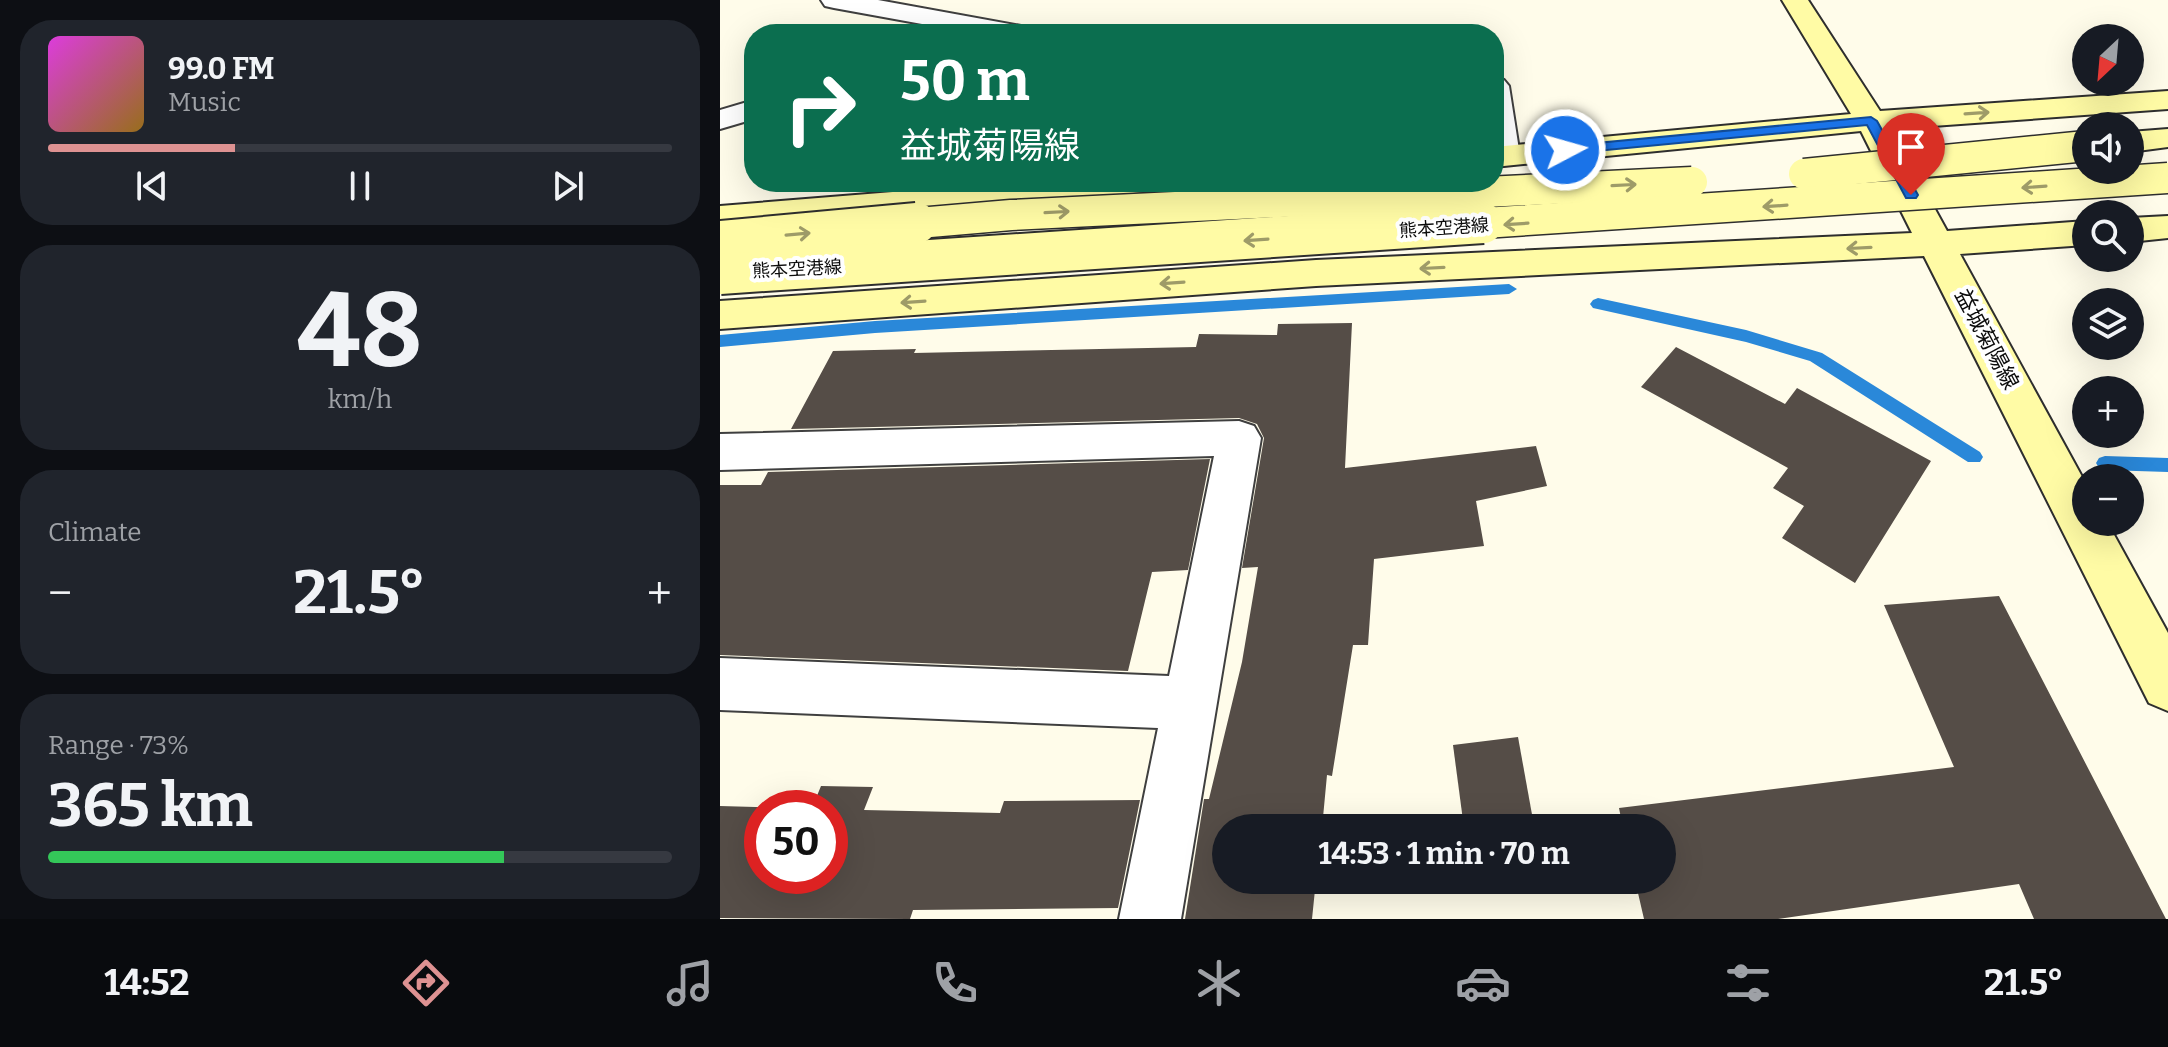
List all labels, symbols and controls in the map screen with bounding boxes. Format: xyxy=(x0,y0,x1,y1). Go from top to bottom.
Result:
north arrow xyxy=(2072,24,2144,96)
map controls xyxy=(2072,24,2144,536)
text: 50 m xyxy=(900,48,1030,115)
text: 99.0 FM xyxy=(168,51,274,87)
icon: right xyxy=(768,56,872,160)
text: Music xyxy=(168,87,241,118)
one-way arrow xyxy=(1963,105,1990,120)
position arrow xyxy=(1523,108,1607,192)
button: sound xyxy=(2072,112,2144,184)
pin xyxy=(1877,113,1945,195)
text: 益城菊陽線 xyxy=(900,124,1080,168)
icon: arrive xyxy=(1889,125,1933,169)
icon: previous xyxy=(130,164,174,208)
icon: pause xyxy=(338,164,382,208)
icon: next xyxy=(546,164,590,208)
one-way arrow xyxy=(1610,178,1637,193)
one-way arrow xyxy=(2021,180,2048,195)
one-way arrow xyxy=(1762,199,1789,214)
button: search xyxy=(2072,200,2144,272)
one-way arrow xyxy=(1043,205,1070,220)
street label: 熊本空港線 xyxy=(1398,214,1490,242)
one-way arrow xyxy=(1503,217,1530,232)
one-way arrow xyxy=(784,226,811,241)
one-way arrow xyxy=(1243,233,1270,248)
one-way arrow xyxy=(1846,241,1873,256)
street label: 熊本空港線 xyxy=(751,256,843,282)
one-way arrow xyxy=(1419,260,1445,275)
text: 48 xyxy=(297,269,423,394)
one-way arrow xyxy=(1159,276,1186,291)
street label: 益城菊陽線 xyxy=(1949,284,2025,394)
button: layers xyxy=(2072,288,2144,360)
one-way arrow xyxy=(900,295,927,310)
button: + xyxy=(2072,376,2144,448)
text: km/h xyxy=(328,384,392,415)
button: − xyxy=(2072,464,2144,536)
text: Climate xyxy=(48,517,142,548)
text: 21.5° xyxy=(293,557,426,629)
text: − xyxy=(48,567,72,620)
text: + xyxy=(647,567,672,620)
text: Range · 73% xyxy=(48,730,189,761)
text: 365 km xyxy=(48,770,253,842)
speed limit sign: 50 xyxy=(744,790,848,894)
text: 14:53 · 1 min · 70 m xyxy=(1318,836,1570,872)
icon: directions xyxy=(398,955,454,1011)
icon: music xyxy=(662,955,718,1011)
icon: phone xyxy=(927,955,983,1011)
icon: climate xyxy=(1191,955,1247,1011)
icon: car xyxy=(1455,955,1511,1011)
icon: filters xyxy=(1720,955,1776,1011)
text: 14:52 xyxy=(104,961,190,1005)
text: 21.5° xyxy=(1984,961,2064,1005)

